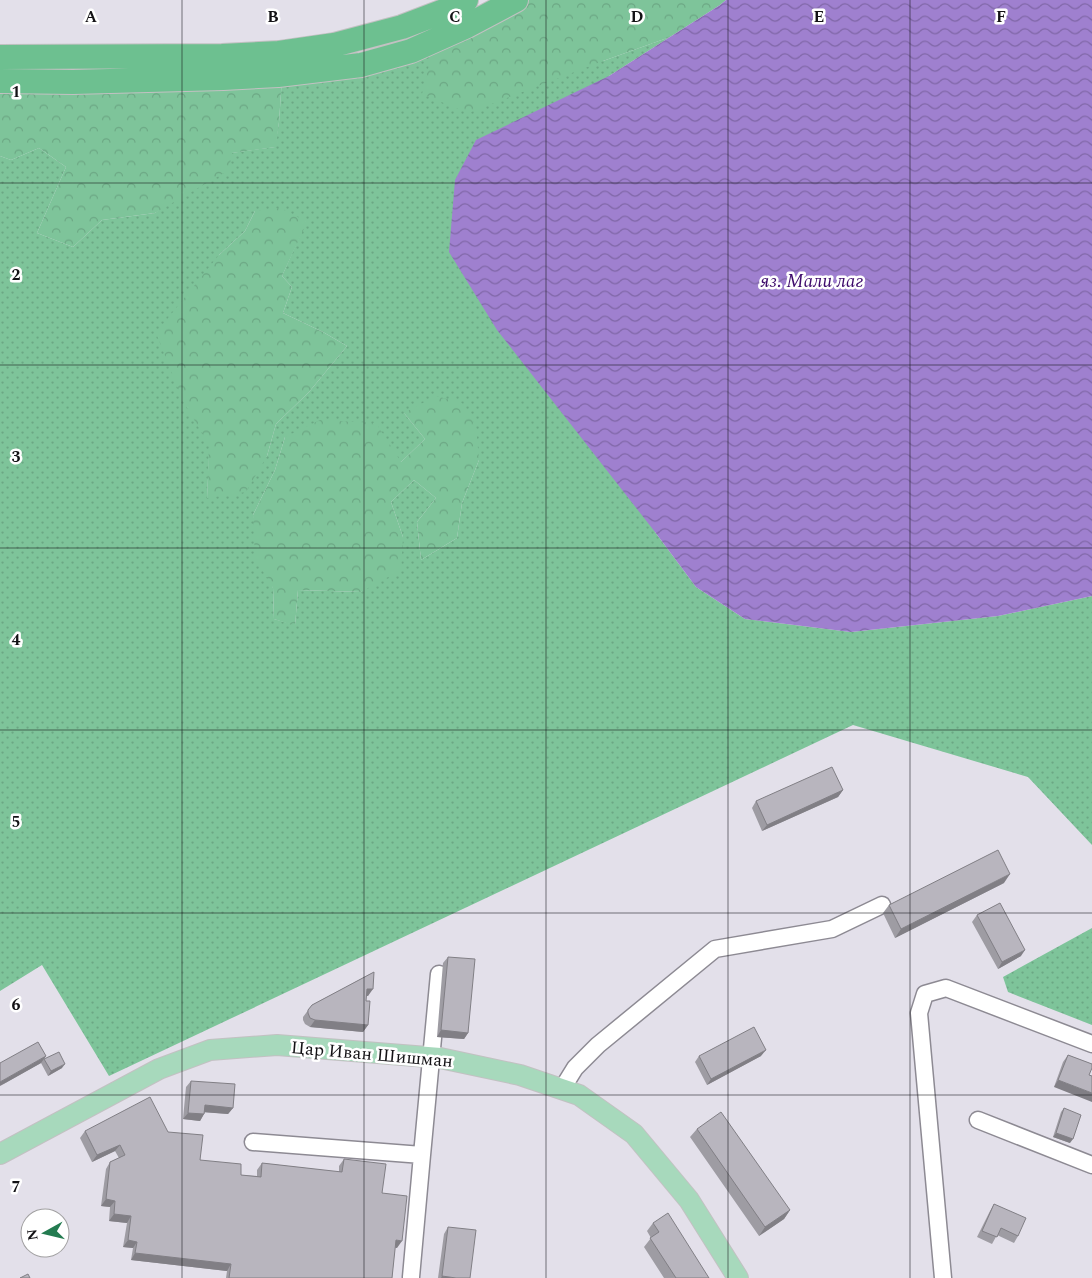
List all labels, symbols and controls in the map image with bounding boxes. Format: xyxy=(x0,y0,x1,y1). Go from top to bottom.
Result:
text: A xyxy=(85,5,98,29)
text: B xyxy=(267,5,279,29)
text: C xyxy=(449,5,461,29)
text: D xyxy=(631,5,644,29)
text: E xyxy=(814,5,824,29)
text: F xyxy=(996,5,1006,29)
text: 1 xyxy=(12,80,20,104)
text: 2 xyxy=(12,263,21,287)
water label: яз. Мали лаг xyxy=(760,267,864,296)
text: 3 xyxy=(12,445,21,469)
text: 4 xyxy=(12,628,21,652)
text: 5 xyxy=(12,810,20,834)
text: 6 xyxy=(12,993,21,1017)
street label: Цар Иван Шишман xyxy=(290,1034,454,1075)
text: 7 xyxy=(12,1175,21,1199)
north arrow xyxy=(20,1208,70,1258)
text: N xyxy=(21,1228,44,1242)

